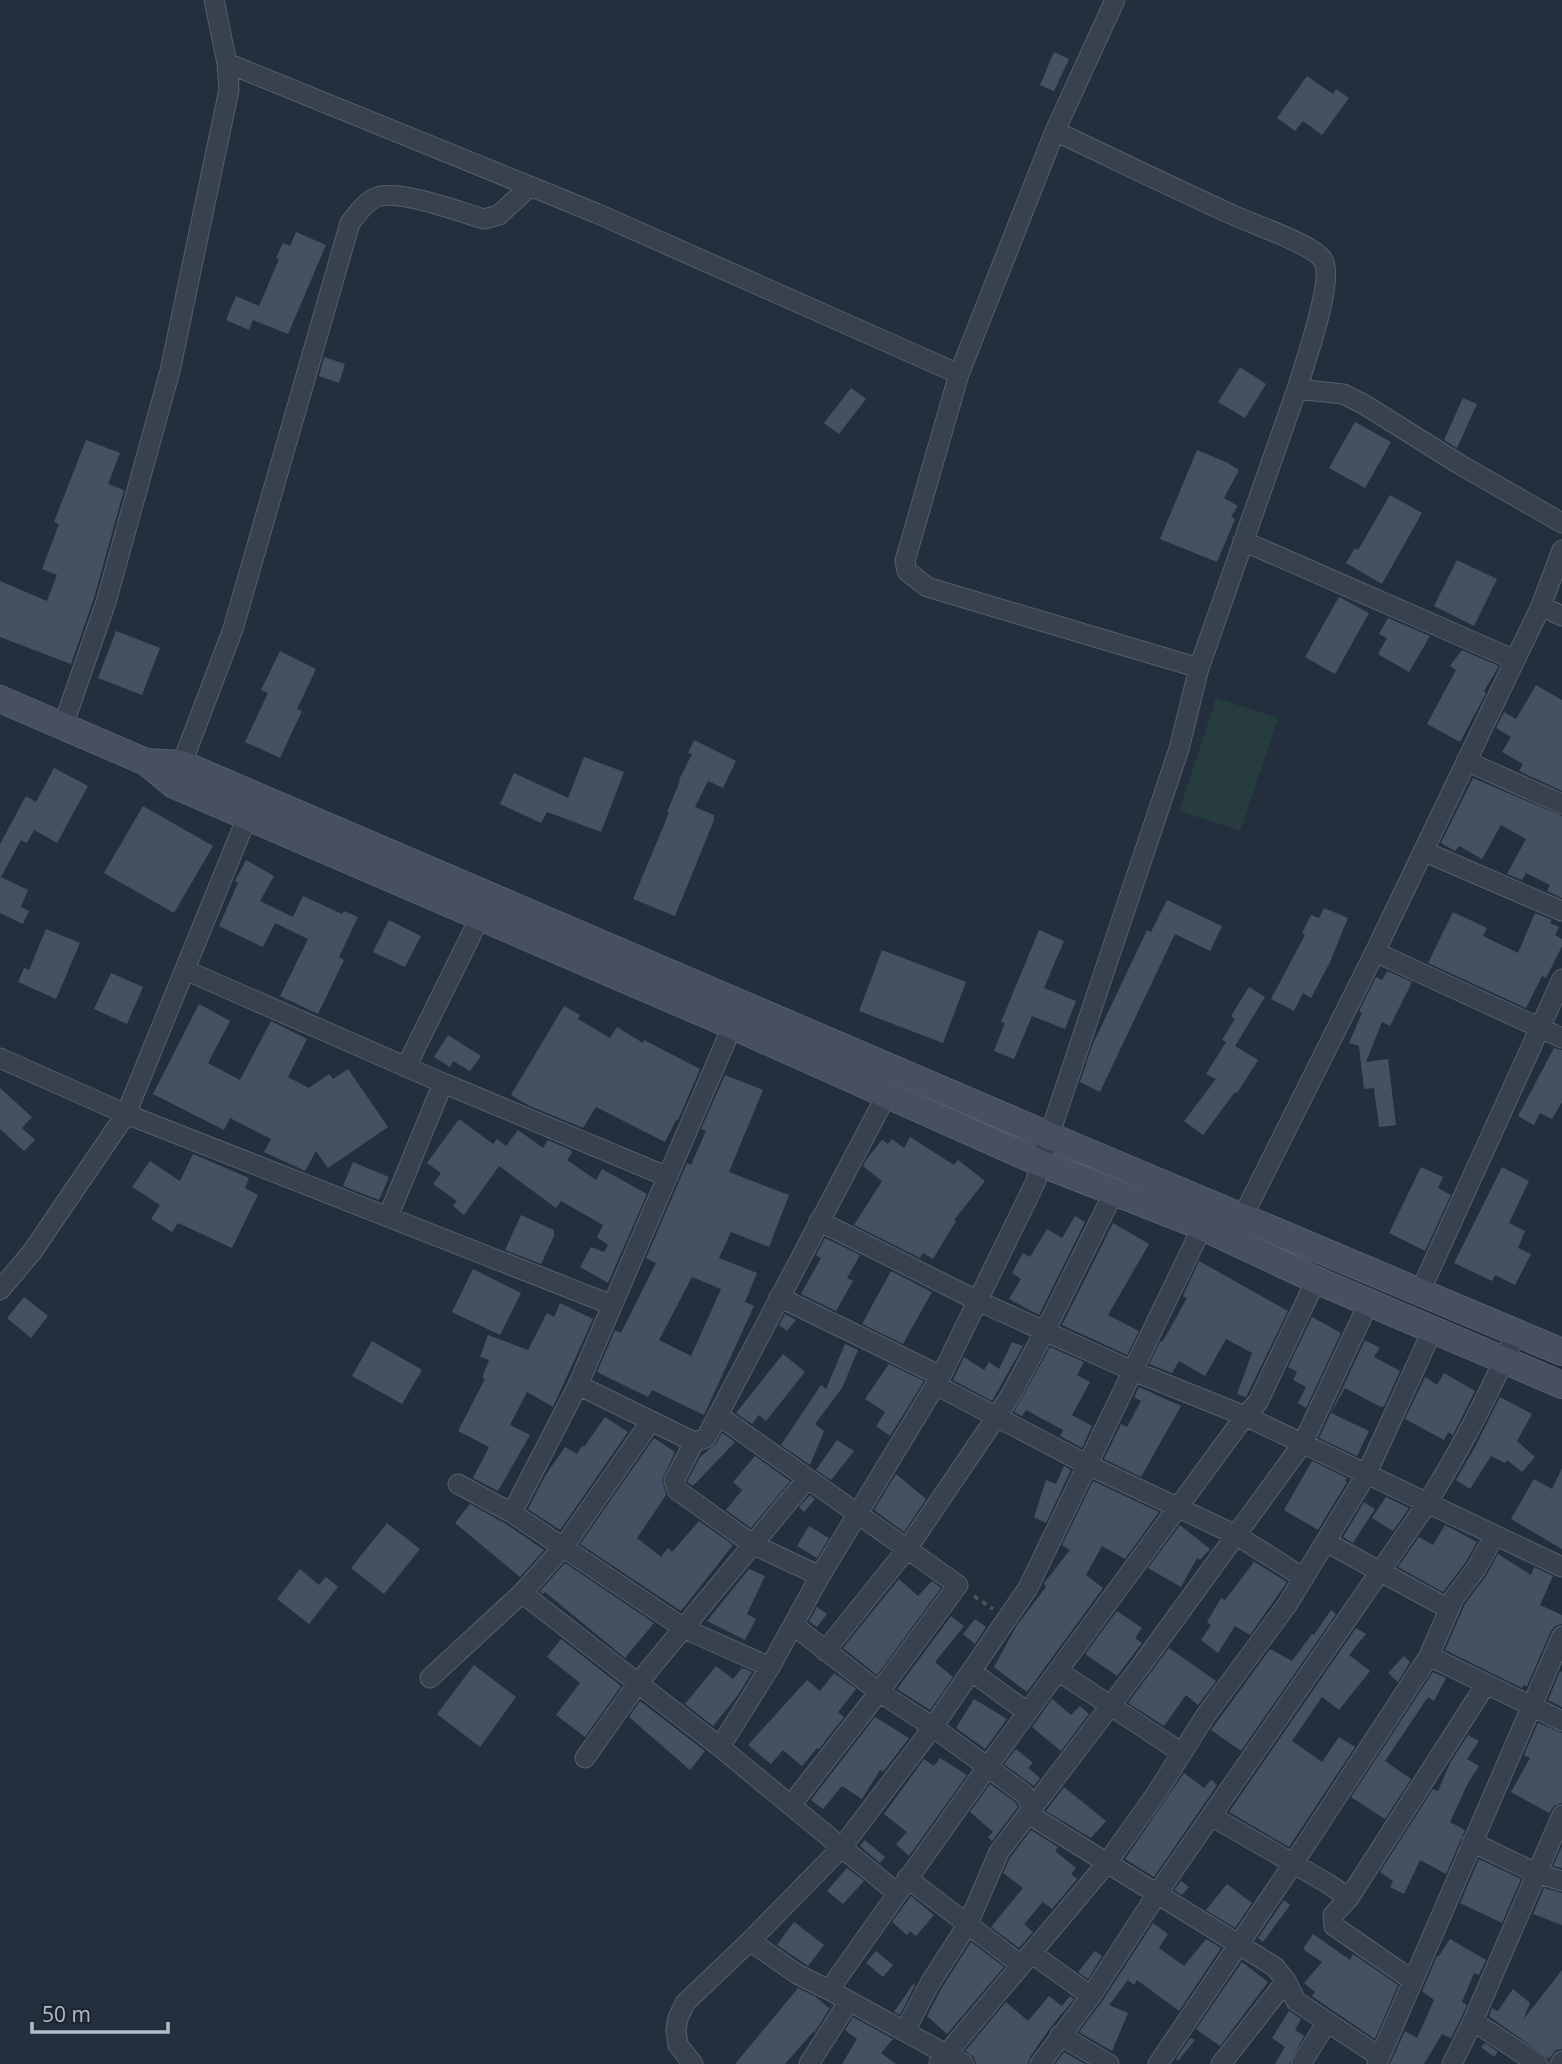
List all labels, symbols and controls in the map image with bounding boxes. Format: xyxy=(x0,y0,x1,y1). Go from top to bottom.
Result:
scale bar xyxy=(32,1990,168,2034)
text: 50 m xyxy=(42,2000,91,2028)

